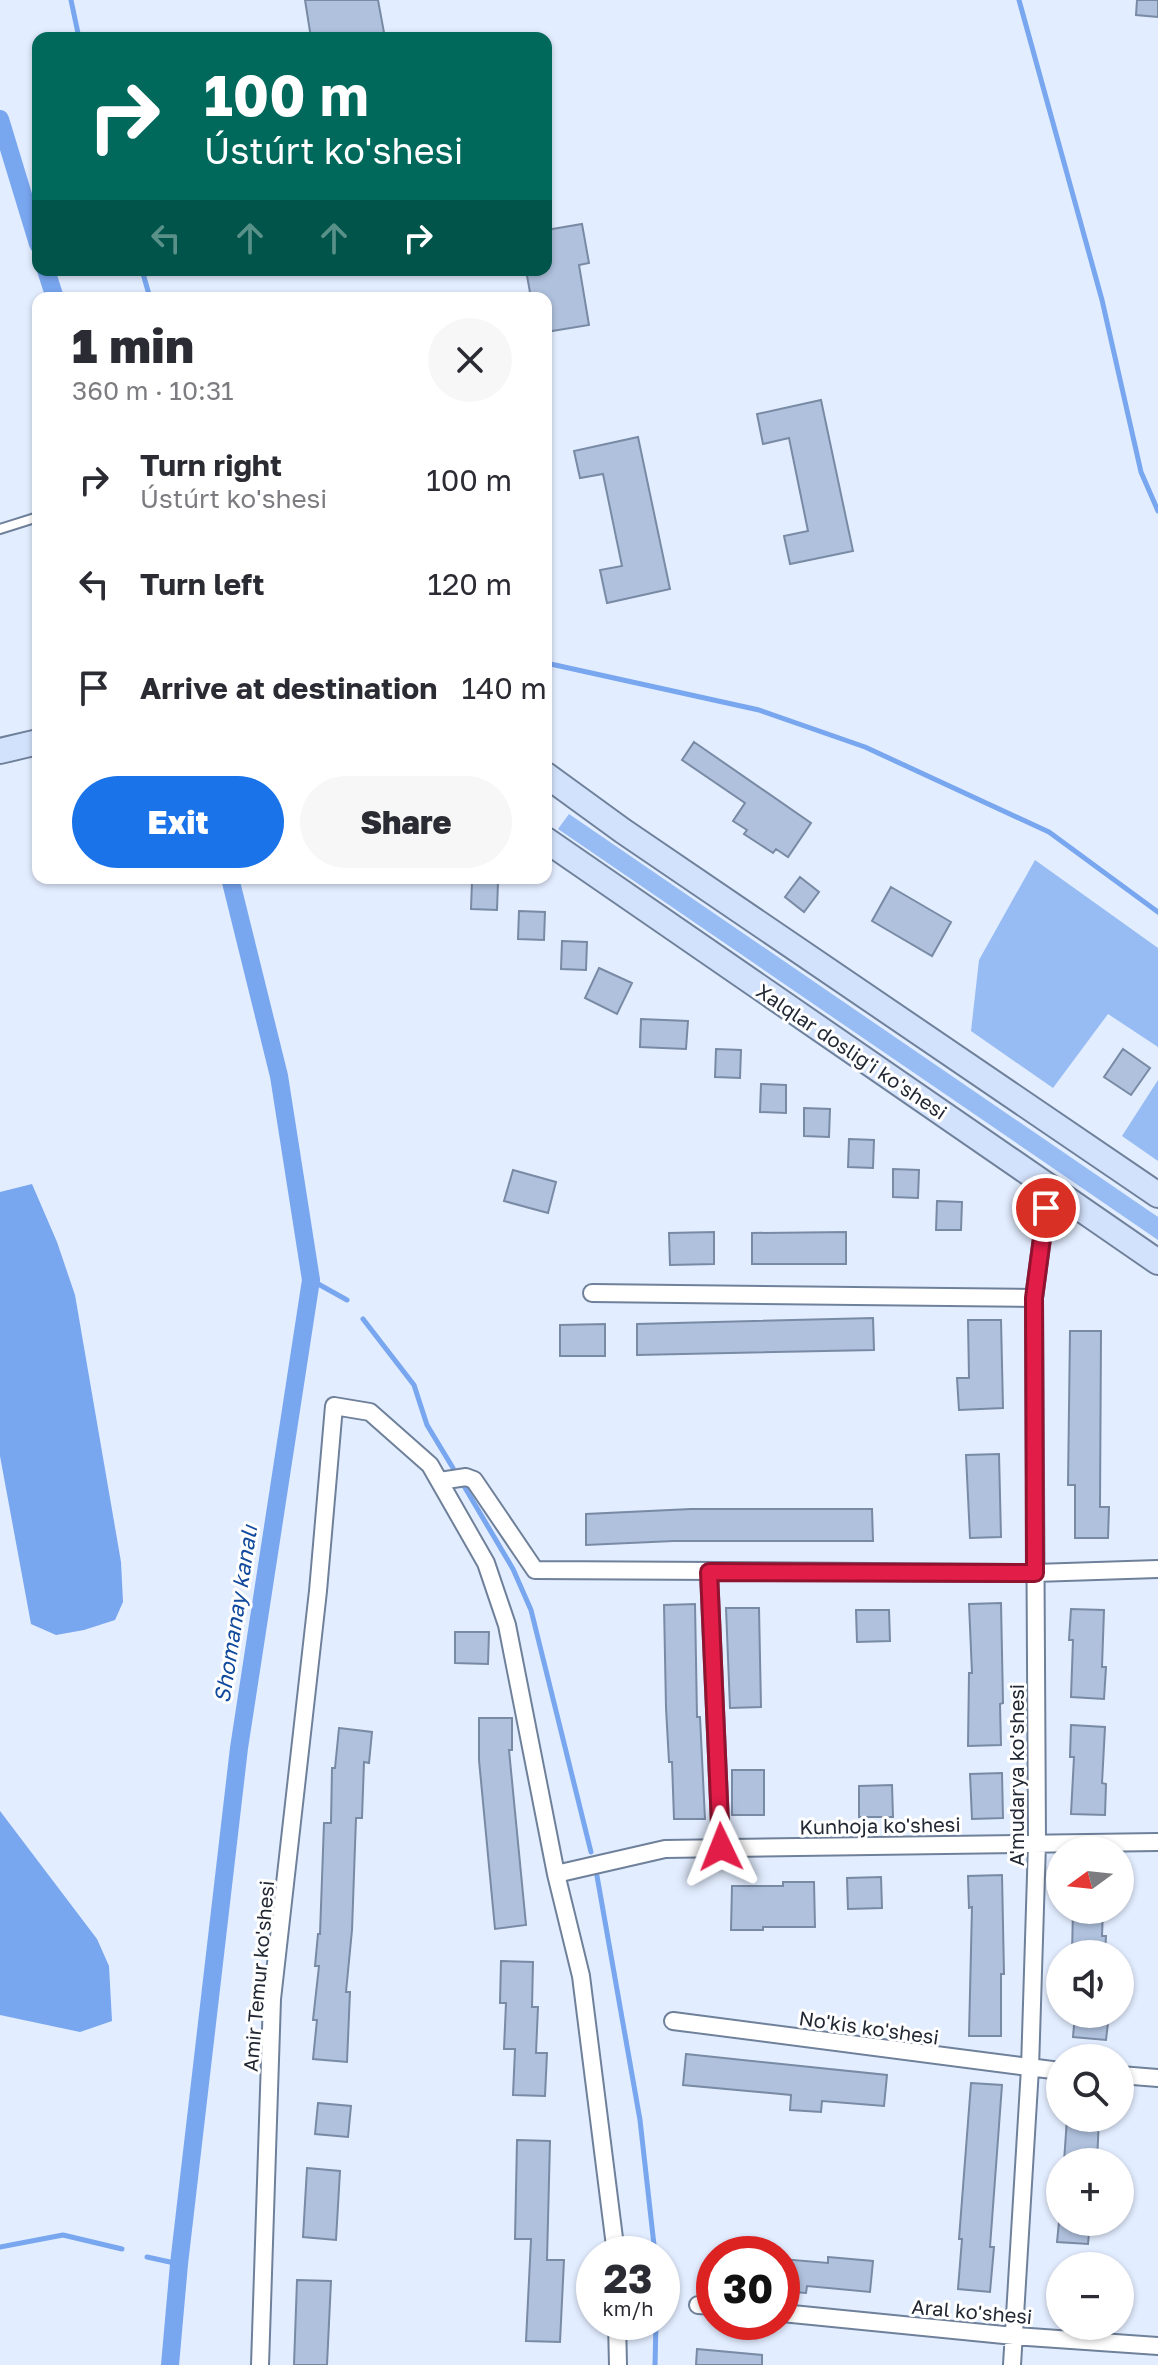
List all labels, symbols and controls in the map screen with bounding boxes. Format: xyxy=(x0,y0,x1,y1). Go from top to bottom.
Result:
text: 100 m xyxy=(204,61,369,128)
icon: right xyxy=(72,64,176,168)
text: Ústúrt ko'shesi xyxy=(204,129,463,172)
icon: left xyxy=(144,216,188,260)
icon: ahead xyxy=(228,216,272,260)
icon: ahead xyxy=(312,216,356,260)
icon: right xyxy=(396,216,440,260)
text: 1 min xyxy=(72,316,194,374)
button: close xyxy=(428,318,512,402)
text: 360 m · 10:31 xyxy=(72,375,234,406)
text: Turn right xyxy=(140,447,282,483)
icon: right xyxy=(72,458,116,502)
text: 100 m xyxy=(426,462,512,498)
text: Ústúrt ko'shesi xyxy=(140,483,327,514)
icon: left xyxy=(72,562,116,606)
text: Turn left xyxy=(140,566,265,602)
text: 120 m xyxy=(427,566,512,602)
icon: arrive xyxy=(72,666,116,710)
text: Arrive at destination xyxy=(140,670,437,706)
text: 140 m xyxy=(461,670,547,706)
button: Exit xyxy=(72,776,284,868)
button: Share xyxy=(300,776,512,868)
street label: Xalqlar doslig'i ko'shesi xyxy=(752,978,952,1124)
pin xyxy=(1012,1174,1080,1242)
icon: arrive xyxy=(1024,1186,1068,1230)
water label: Shomanay kanalı xyxy=(208,1522,263,1705)
street label: A'mudarya ko'shesi xyxy=(1004,1684,1028,1866)
position arrow xyxy=(679,1805,763,1889)
street label: Kunhoja ko'shesi xyxy=(799,1812,961,1838)
north arrow xyxy=(1046,1836,1134,1924)
map controls xyxy=(1046,1836,1134,2340)
street label: Amir Temur ko'shesi xyxy=(238,1880,278,2072)
button: sound xyxy=(1046,1940,1134,2028)
street label: No'kis ko'shesi xyxy=(797,2005,941,2049)
button: search xyxy=(1046,2044,1134,2132)
button: + xyxy=(1046,2148,1134,2236)
speed limit sign: 30 xyxy=(696,2236,800,2340)
button: − xyxy=(1046,2252,1134,2340)
text: 23 xyxy=(604,2254,652,2302)
street label: Aral ko'shesi xyxy=(911,2294,1033,2328)
text: km/h xyxy=(603,2296,653,2320)

